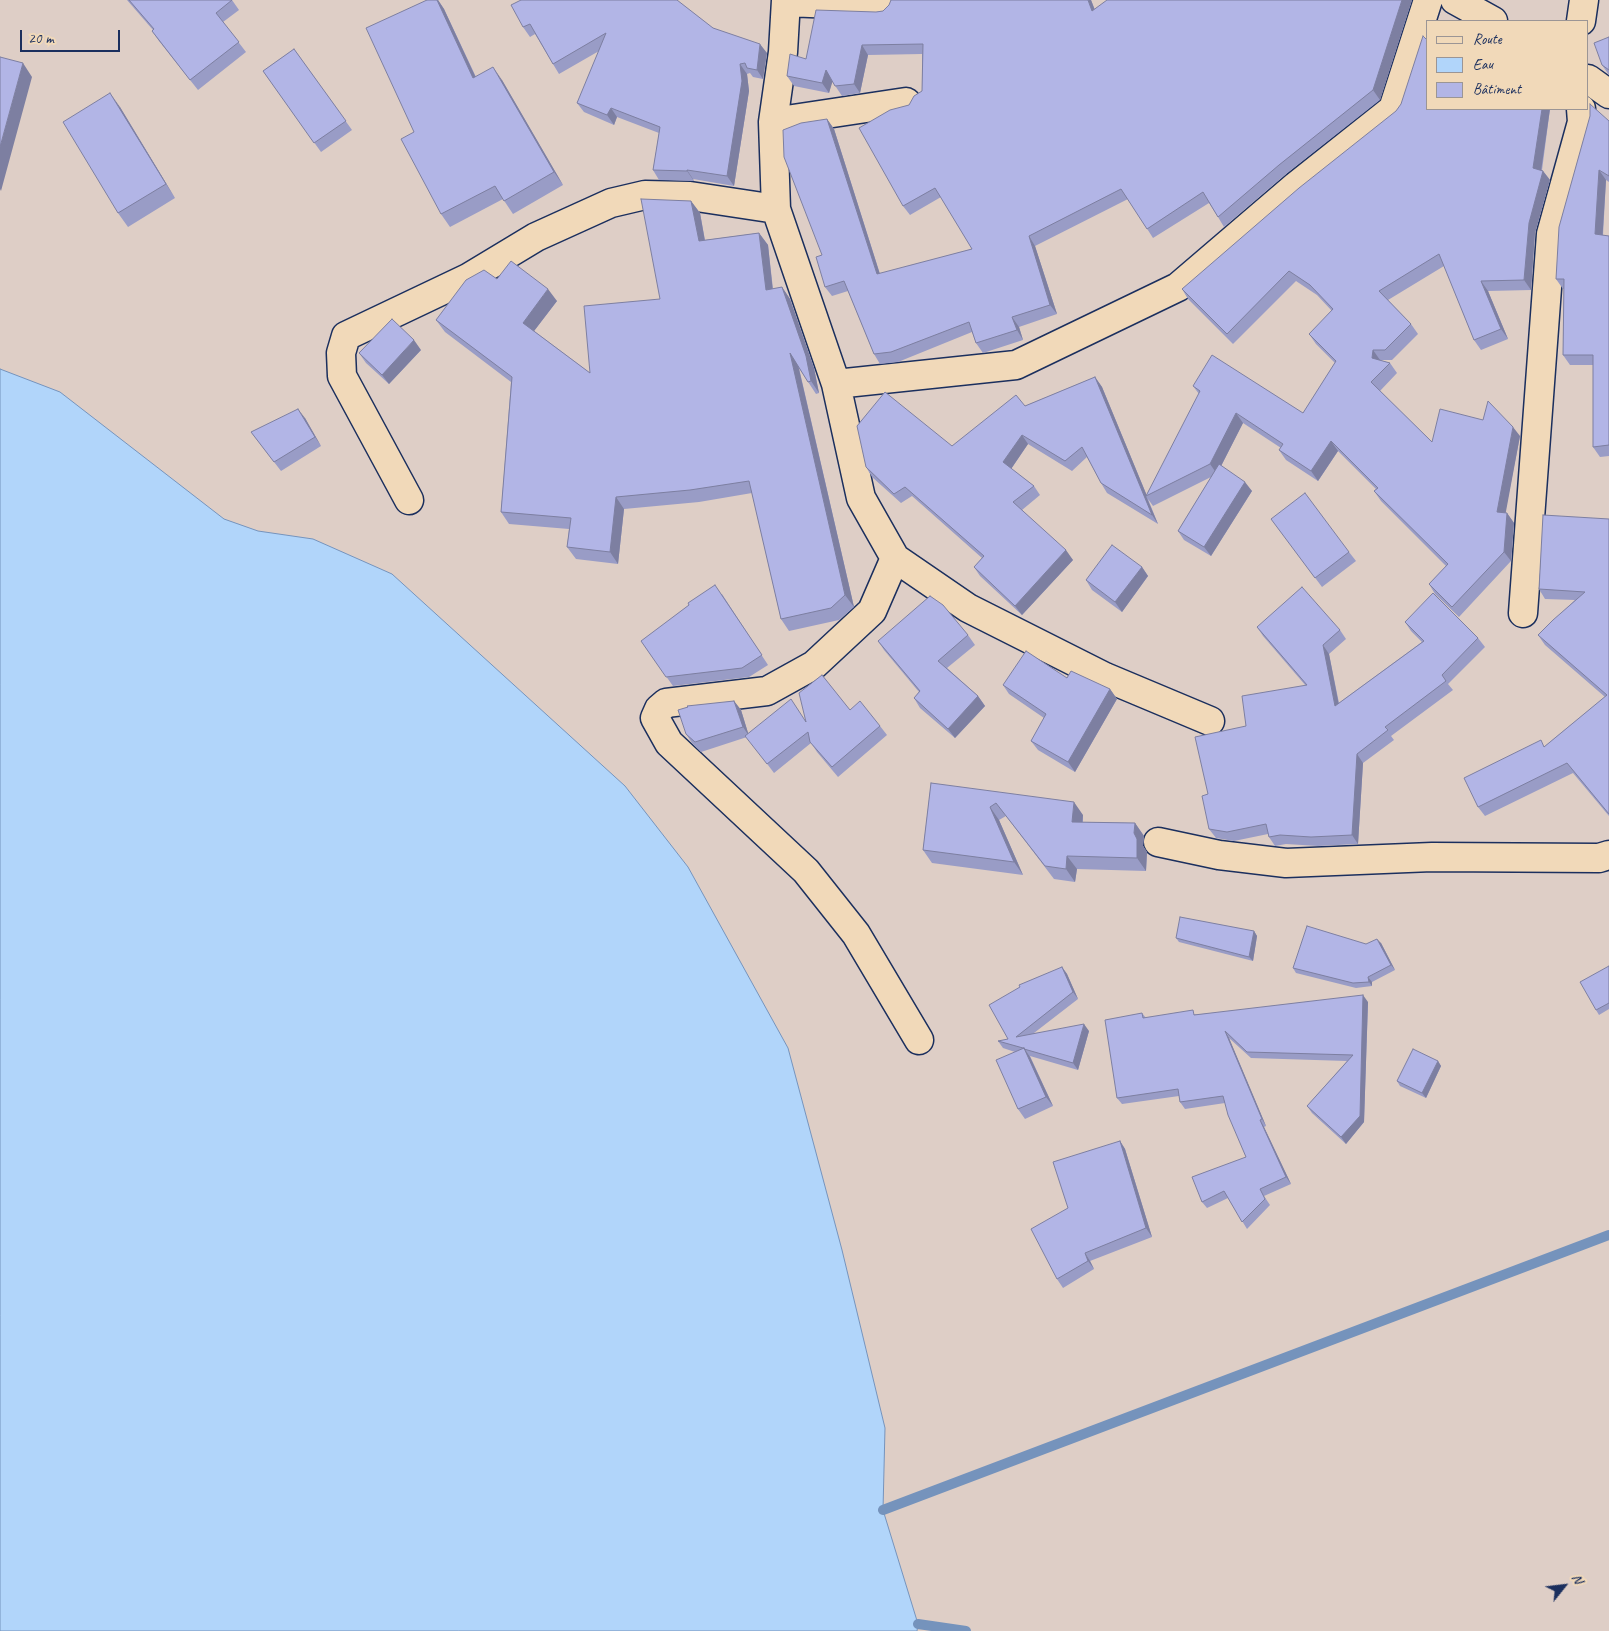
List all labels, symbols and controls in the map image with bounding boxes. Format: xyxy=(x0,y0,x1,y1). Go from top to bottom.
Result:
scale bar xyxy=(22,20,122,52)
legend xyxy=(1426,20,1589,110)
text: 20 m xyxy=(28,29,54,48)
text: Route xyxy=(1473,30,1502,49)
text: Eau xyxy=(1473,55,1493,74)
text: Bâtiment xyxy=(1473,80,1521,99)
north arrow xyxy=(1539,1561,1589,1611)
text: N xyxy=(1568,1571,1587,1586)

